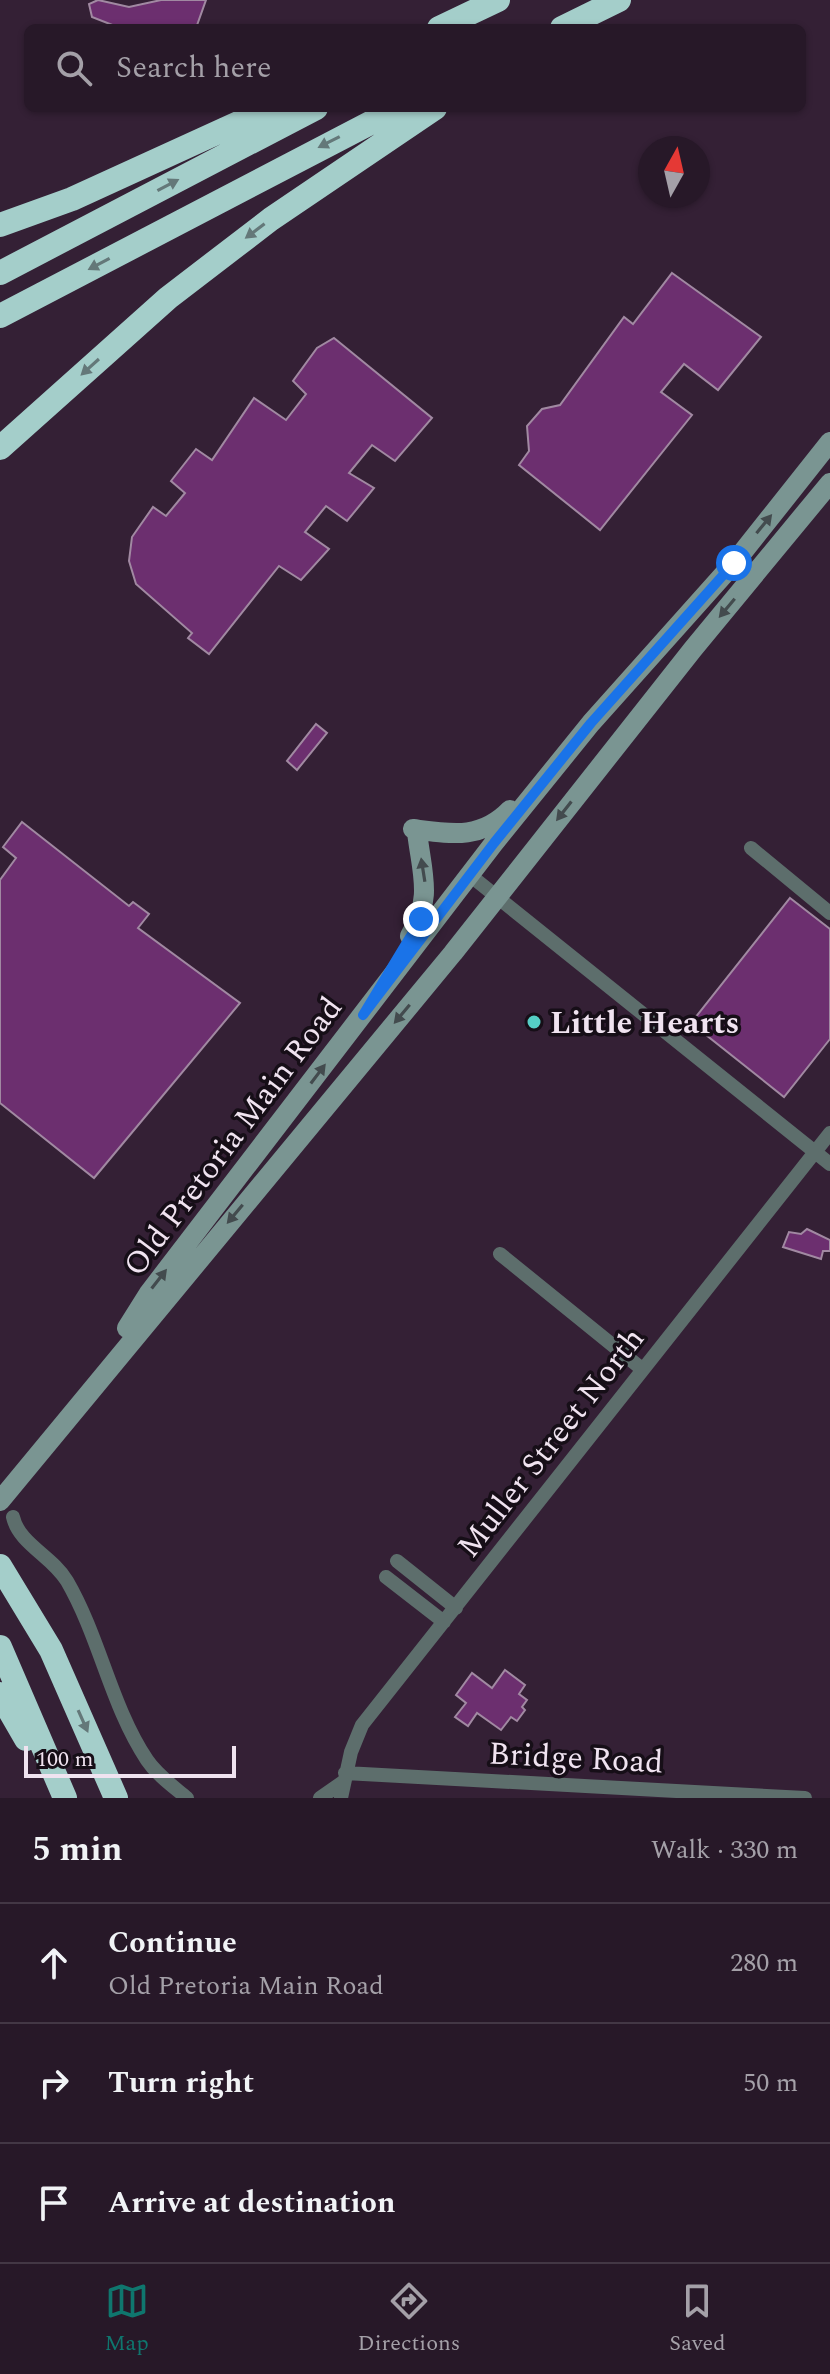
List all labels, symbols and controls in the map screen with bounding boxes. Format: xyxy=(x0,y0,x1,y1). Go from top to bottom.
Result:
search box xyxy=(24,24,806,112)
text: Search here xyxy=(116,45,272,91)
icon: search xyxy=(52,46,96,90)
one-way arrow xyxy=(318,136,341,149)
north arrow xyxy=(638,136,710,208)
one-way arrow xyxy=(157,179,180,192)
one-way arrow xyxy=(245,223,266,239)
one-way arrow xyxy=(88,257,111,270)
one-way arrow xyxy=(80,358,99,376)
one-way arrow xyxy=(756,514,772,534)
route start xyxy=(716,545,752,581)
one-way arrow xyxy=(719,598,736,618)
one-way arrow xyxy=(557,801,573,821)
one-way arrow xyxy=(416,857,428,882)
route end xyxy=(403,901,439,937)
street label: Old Pretoria Main Road xyxy=(111,987,355,1287)
place label: Little Hearts xyxy=(550,999,740,1048)
one-way arrow xyxy=(394,1004,411,1024)
marker: Little Hearts xyxy=(525,1013,543,1031)
one-way arrow xyxy=(310,1063,326,1084)
one-way arrow xyxy=(227,1204,244,1224)
one-way arrow xyxy=(151,1269,167,1289)
street label: Muller Street North xyxy=(445,1317,657,1569)
one-way arrow xyxy=(76,1709,89,1733)
street label: Bridge Road xyxy=(488,1729,664,1788)
scale bar xyxy=(24,1742,236,1778)
text: 100 m xyxy=(36,1743,93,1776)
text: 5 min xyxy=(32,1824,122,1876)
text: Walk · 330 m xyxy=(651,1830,798,1870)
text: Continue xyxy=(108,1920,237,1966)
icon: ahead xyxy=(32,1941,76,1985)
text: 280 m xyxy=(730,1943,798,1983)
text: Old Pretoria Main Road xyxy=(108,1966,384,2006)
text: Turn right xyxy=(108,2060,254,2106)
icon: right xyxy=(32,2061,76,2105)
text: 50 m xyxy=(743,2063,798,2103)
text: Arrive at destination xyxy=(108,2180,395,2226)
icon: arrive xyxy=(32,2181,76,2225)
tab: Map xyxy=(104,2279,149,2360)
tab: Directions xyxy=(358,2279,460,2360)
tab: Saved xyxy=(669,2279,726,2360)

